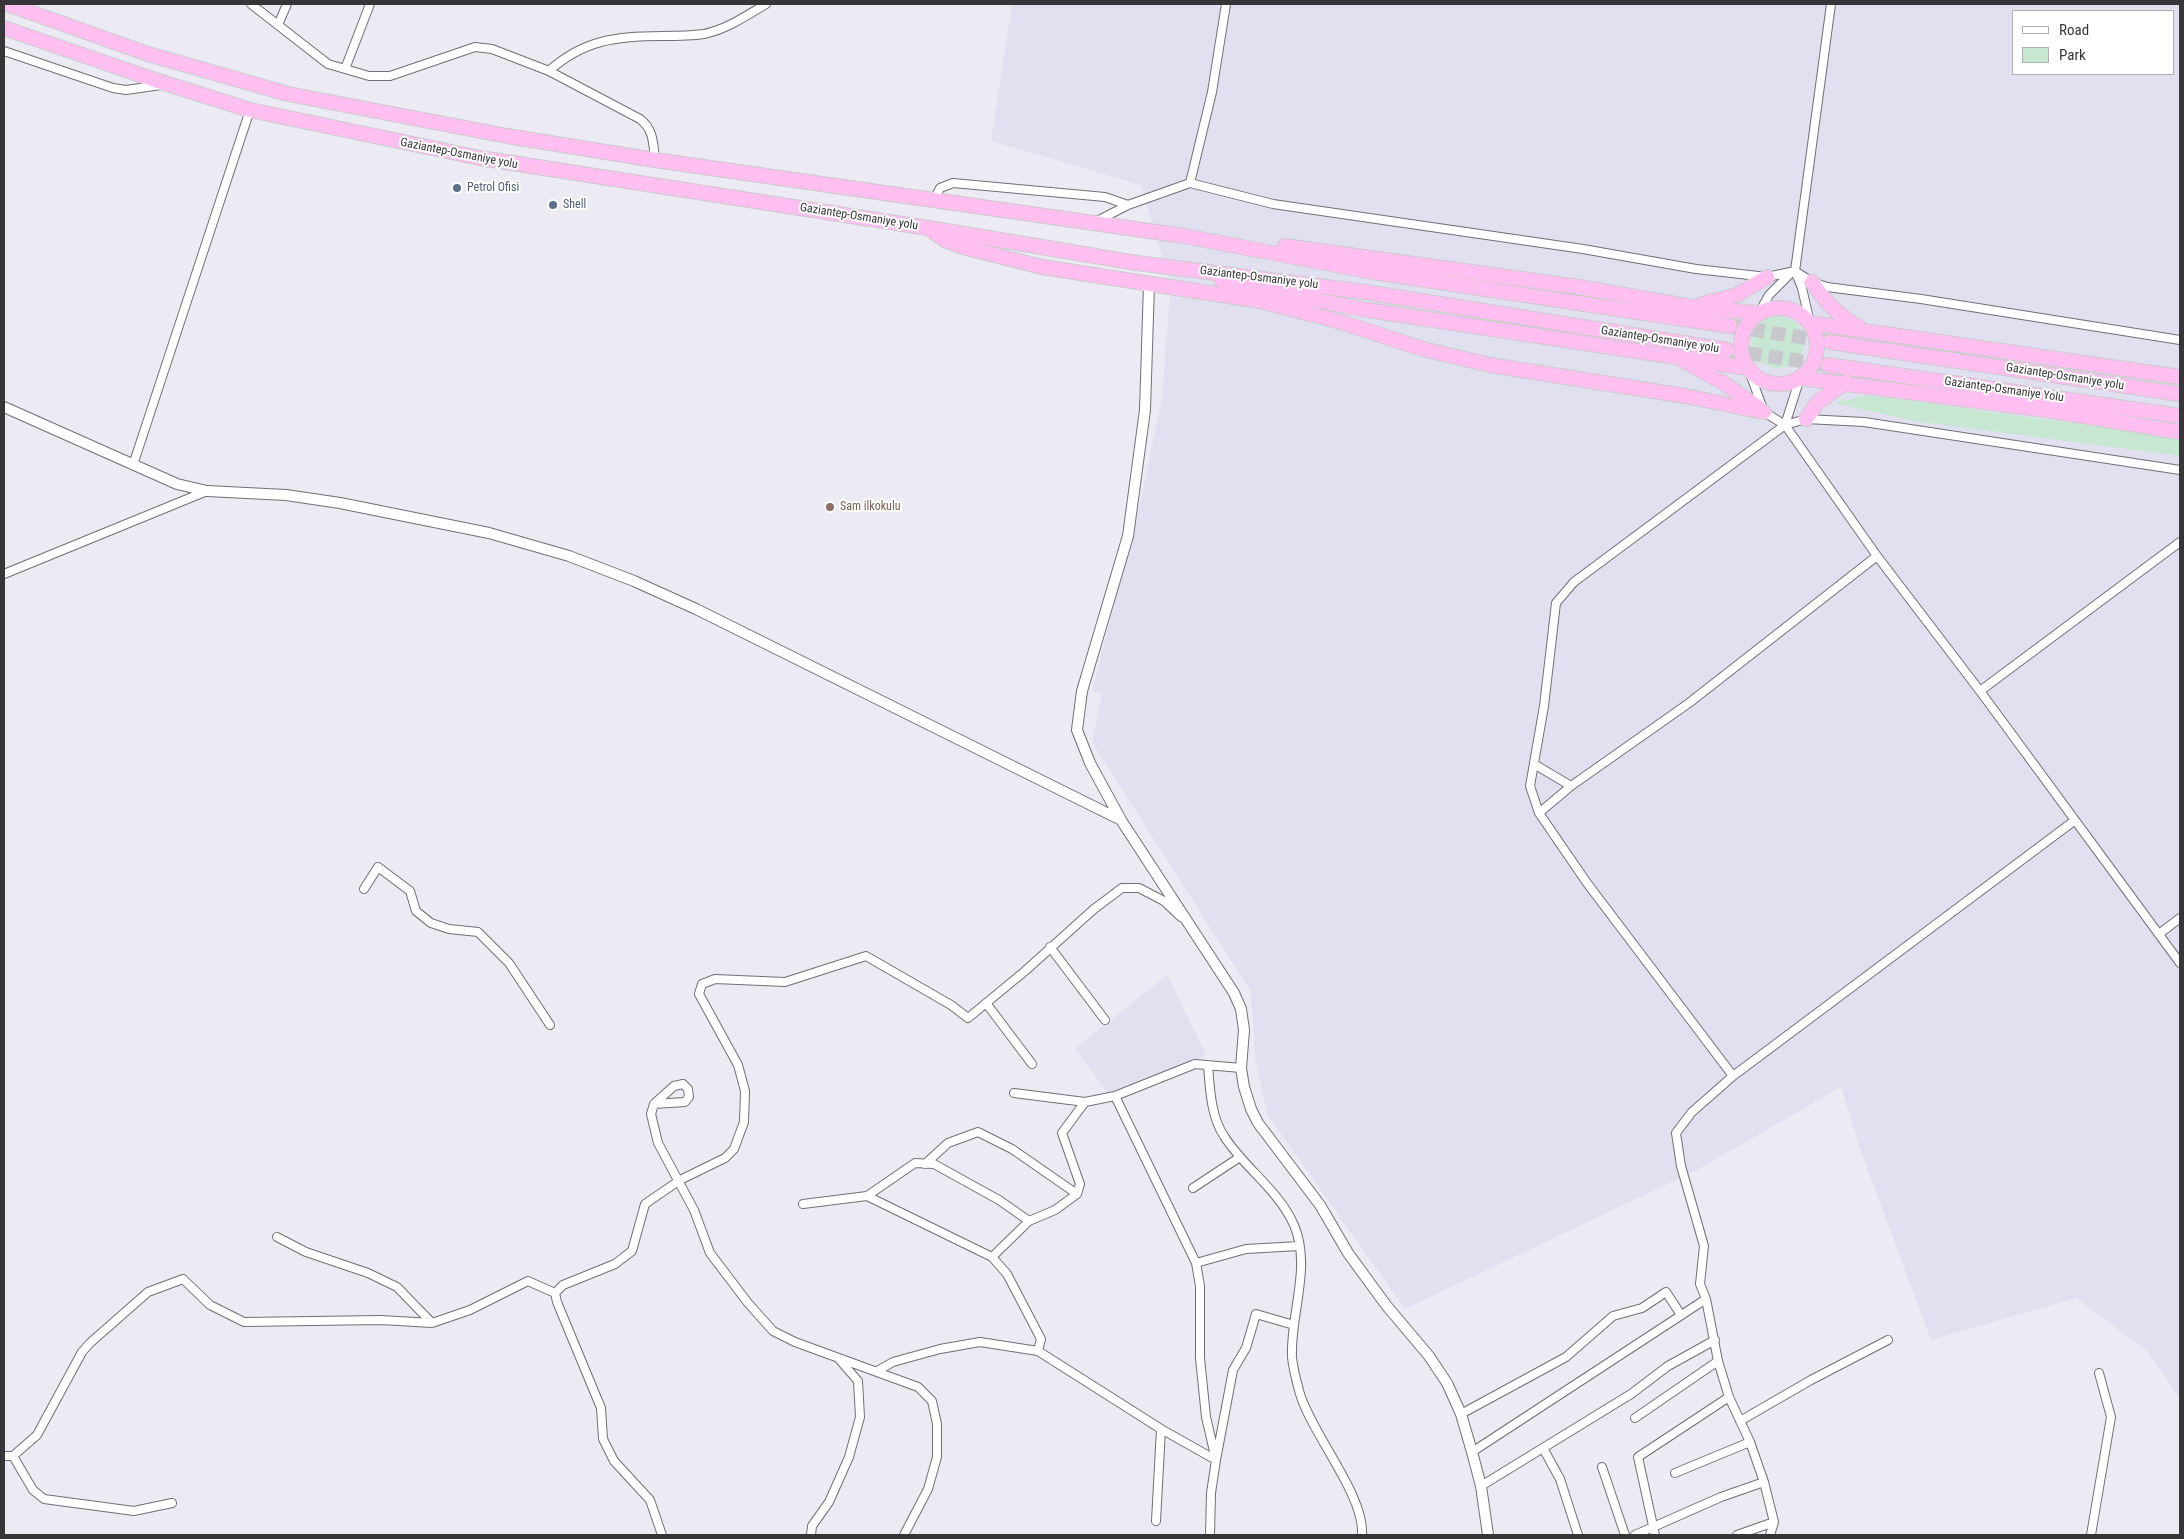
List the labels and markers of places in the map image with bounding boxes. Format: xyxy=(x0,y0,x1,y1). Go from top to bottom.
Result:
place label: Petrol Ofisi xyxy=(467,181,519,195)
marker: Petrol Ofisi xyxy=(451,182,463,194)
place label: Shell xyxy=(563,198,586,212)
marker: Shell xyxy=(547,199,559,211)
place label: Sam ilkokulu xyxy=(840,500,900,514)
marker: Sam ilkokulu xyxy=(824,501,836,513)

